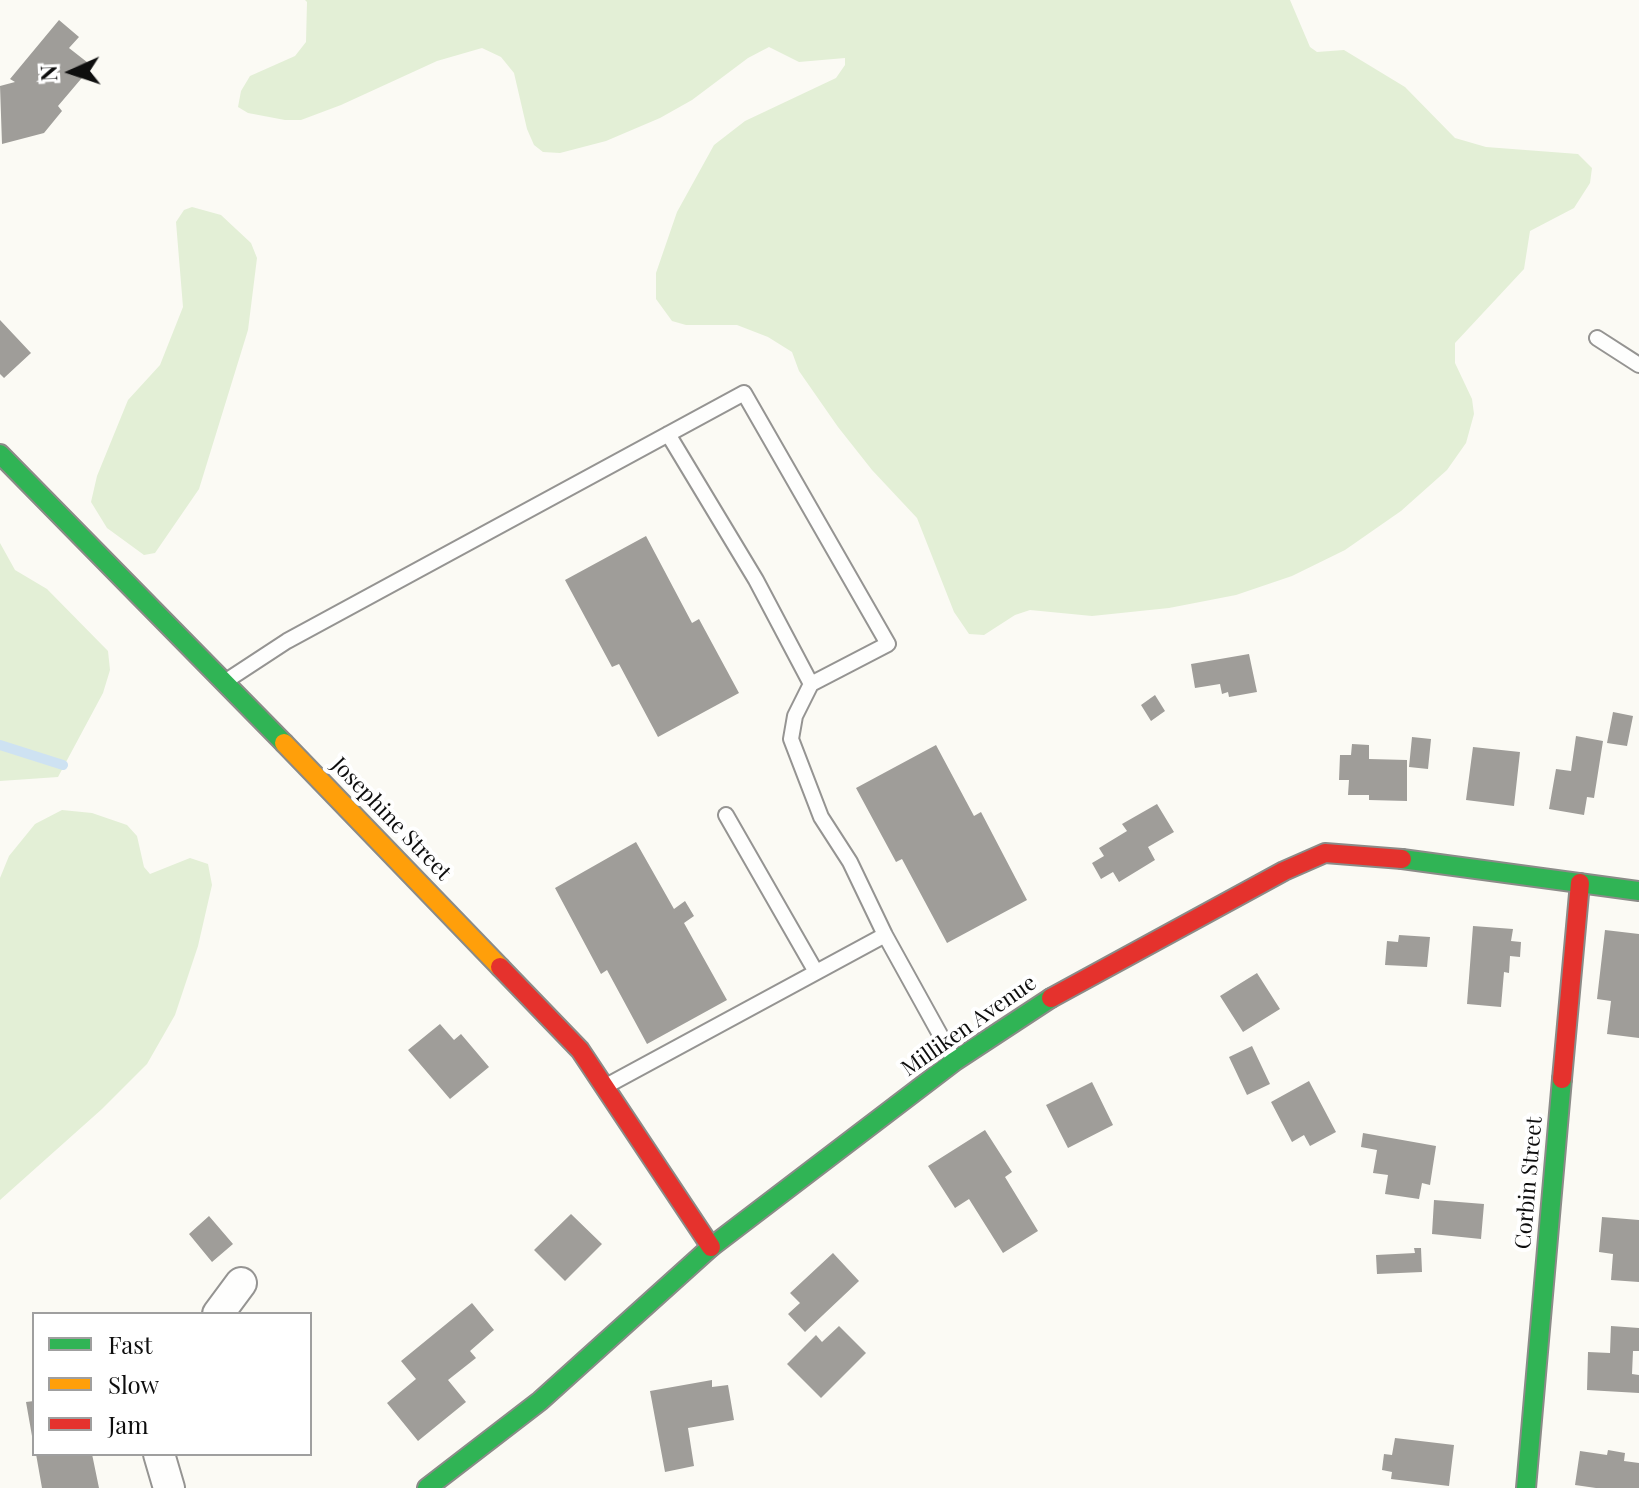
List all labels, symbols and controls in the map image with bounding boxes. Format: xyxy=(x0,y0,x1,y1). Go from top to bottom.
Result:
north arrow xyxy=(32,32,112,112)
text: N xyxy=(33,65,63,82)
street label: Josephine Street xyxy=(326,752,456,886)
street label: Milliken Avenue xyxy=(897,970,1041,1082)
street label: Corbin Street xyxy=(1510,1116,1548,1250)
legend xyxy=(32,1312,312,1456)
text: Fast xyxy=(108,1328,153,1360)
text: Slow xyxy=(108,1368,159,1400)
text: Jam xyxy=(108,1408,149,1440)

